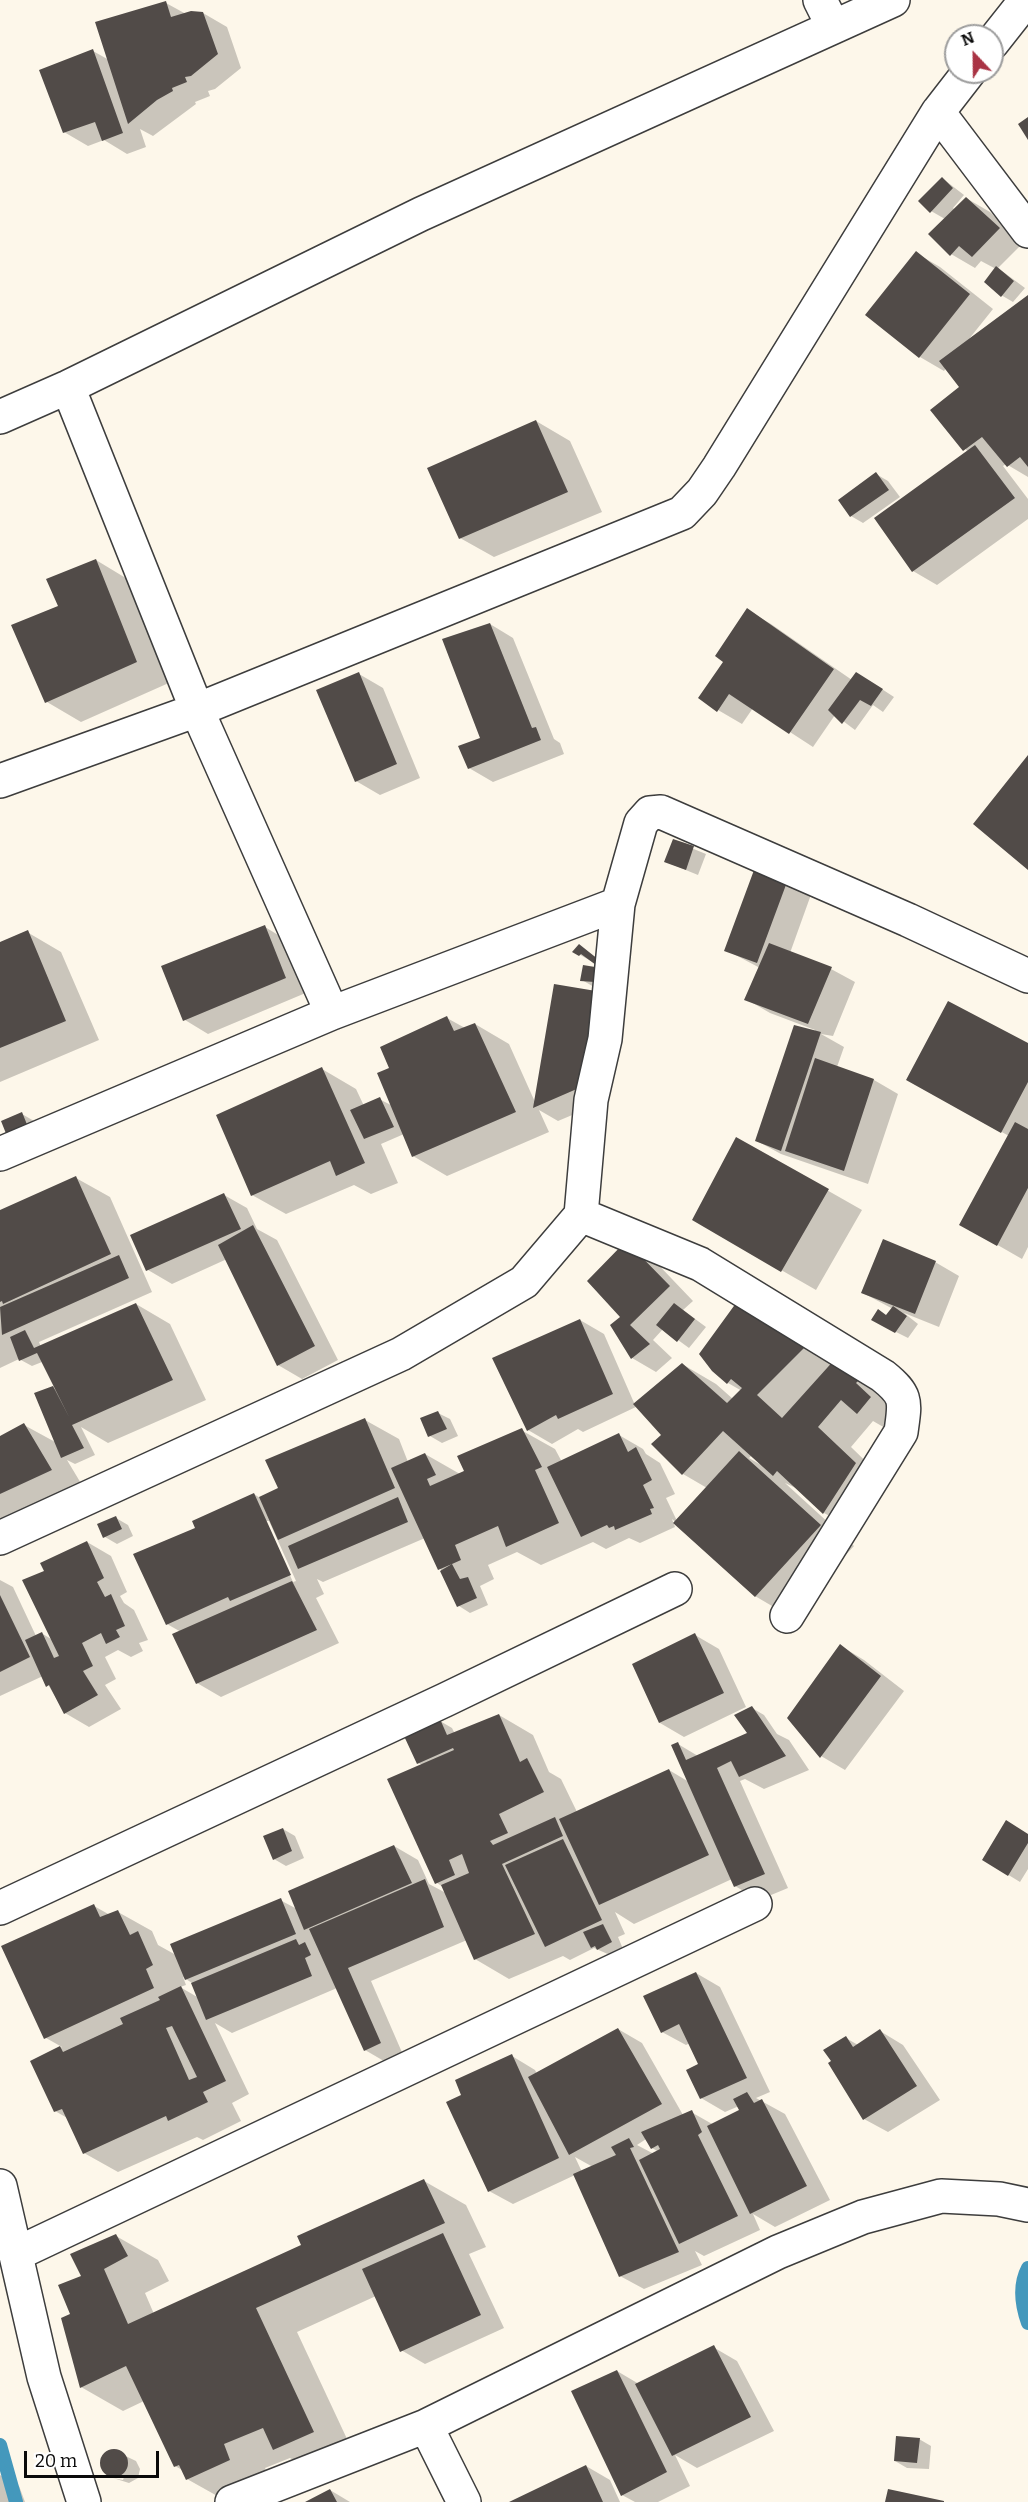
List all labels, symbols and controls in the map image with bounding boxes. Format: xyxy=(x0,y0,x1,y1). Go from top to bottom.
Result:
north arrow xyxy=(944,24,1004,84)
text: N xyxy=(959,28,977,50)
scale bar xyxy=(27,2439,162,2477)
text: 20 m xyxy=(35,2450,77,2472)

